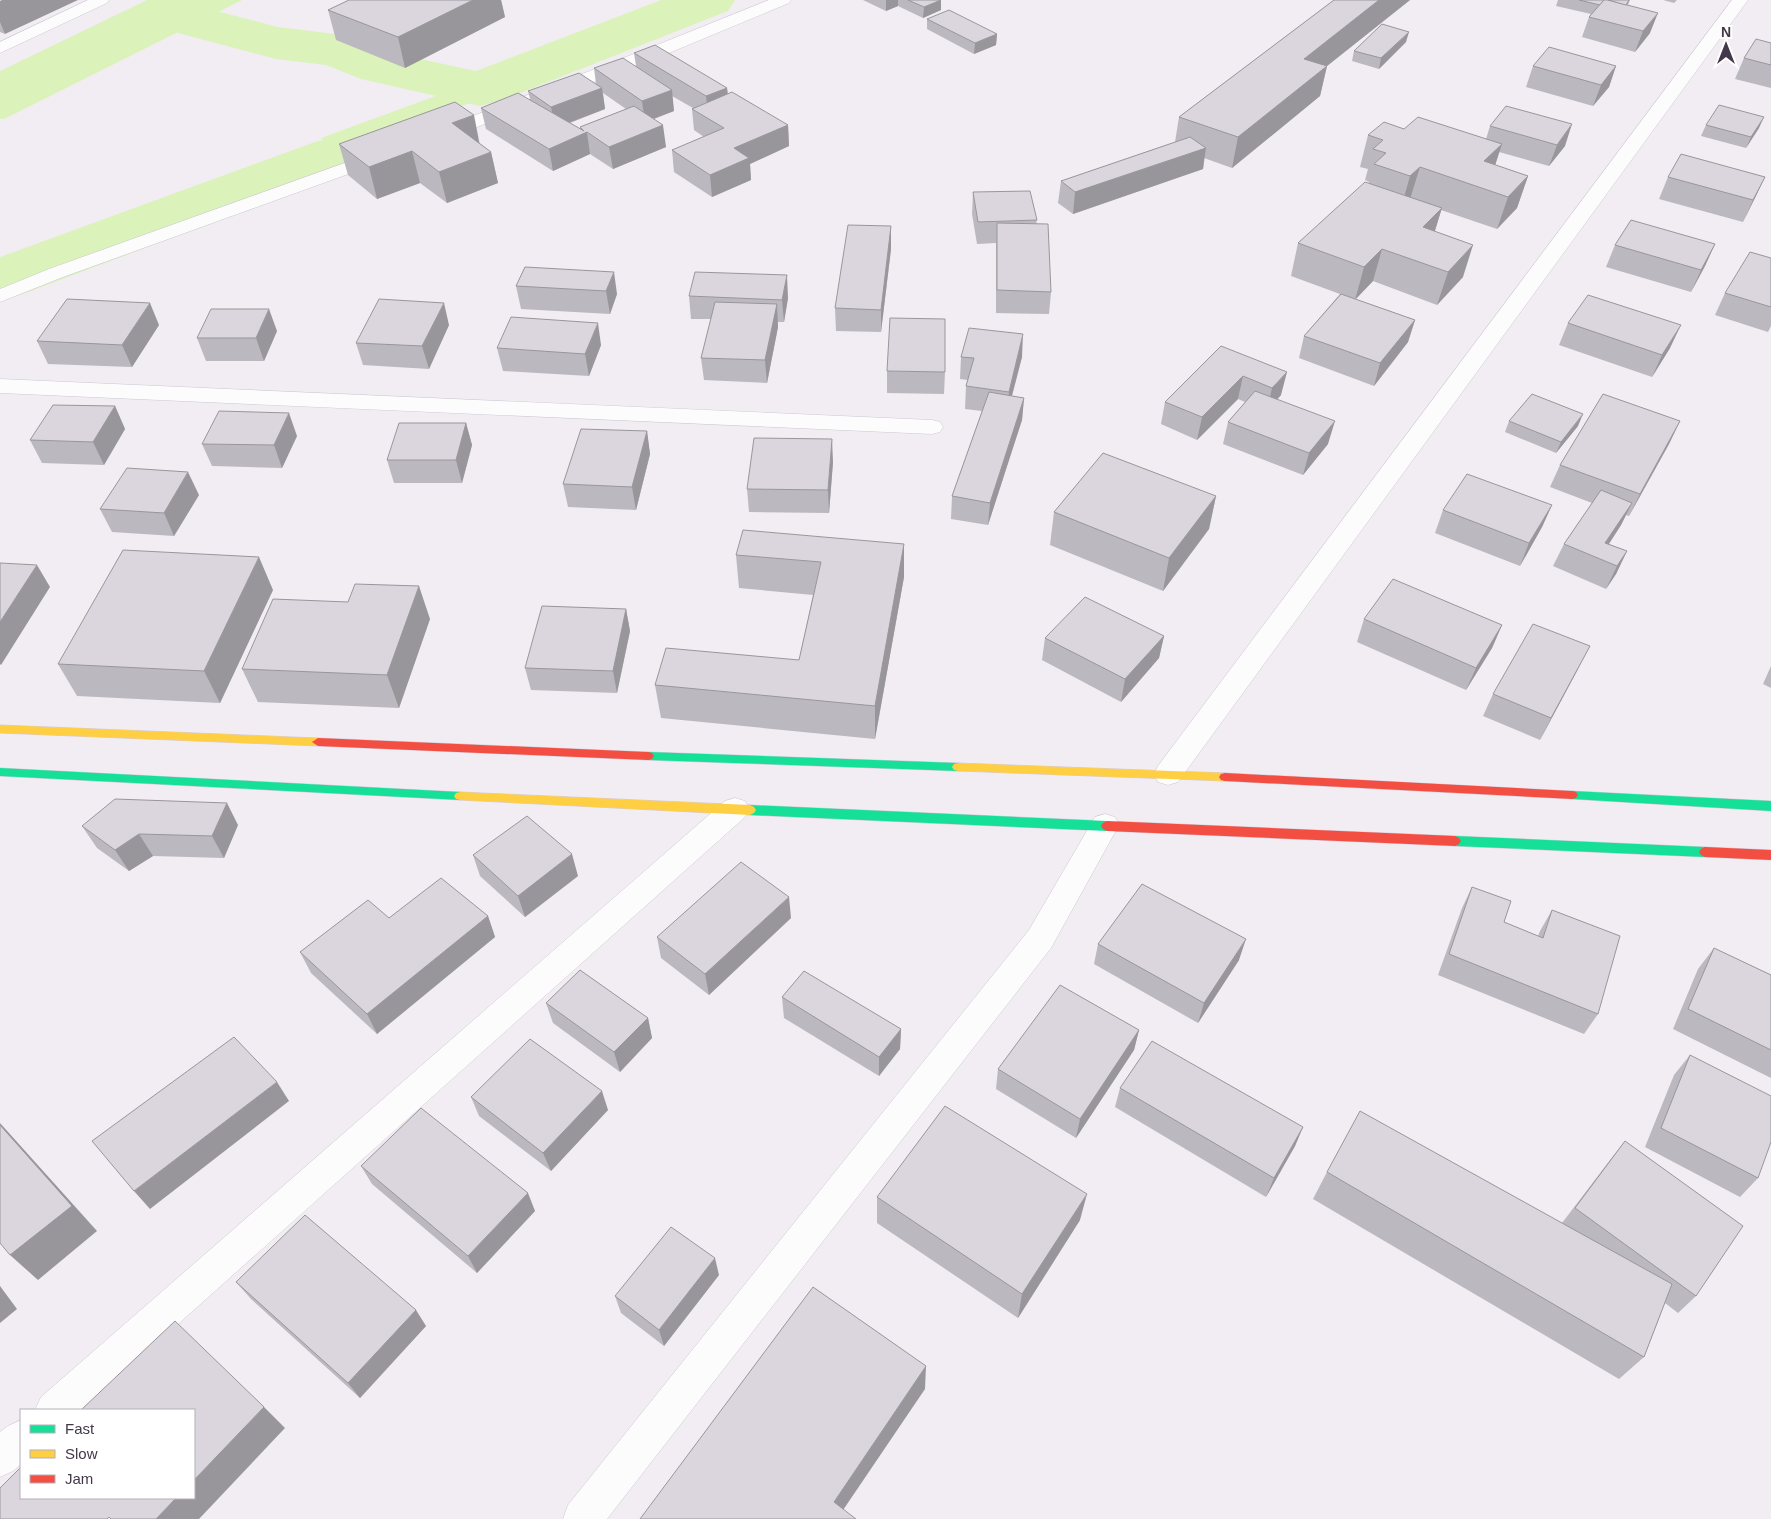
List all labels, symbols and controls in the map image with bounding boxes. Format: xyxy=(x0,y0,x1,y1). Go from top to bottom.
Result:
north arrow xyxy=(1701,20,1751,70)
text: N xyxy=(1721,24,1731,40)
legend xyxy=(20,1409,195,1499)
text: Fast xyxy=(65,1420,95,1437)
text: Slow xyxy=(65,1445,98,1462)
text: Jam xyxy=(65,1470,93,1487)

